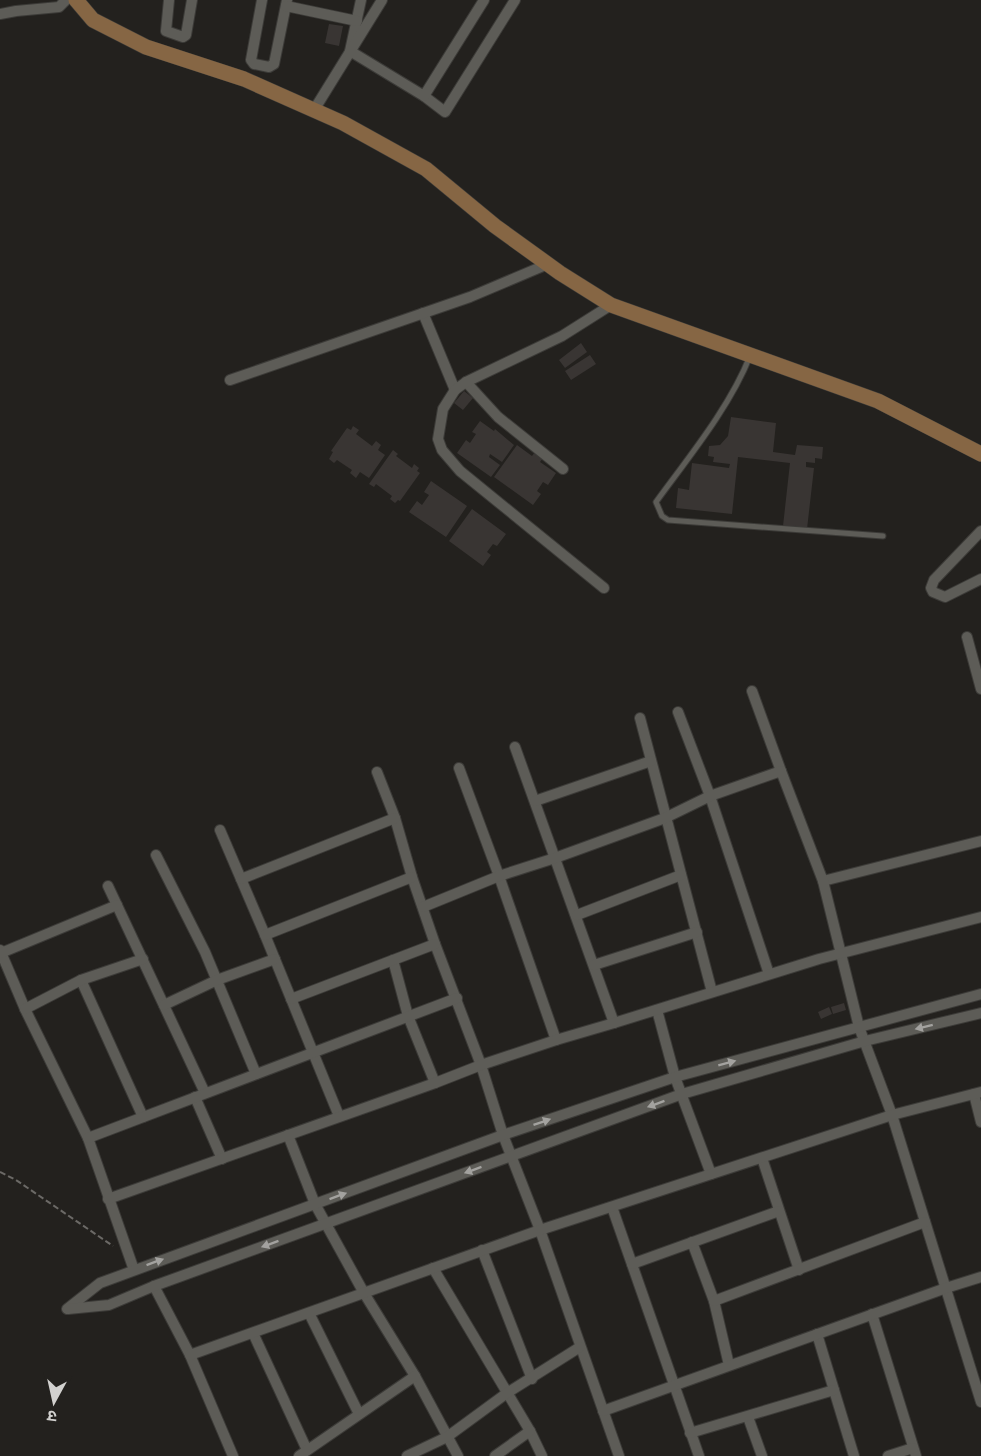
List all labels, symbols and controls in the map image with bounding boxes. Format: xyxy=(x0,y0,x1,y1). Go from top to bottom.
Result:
one-way arrow xyxy=(915,1023,933,1033)
one-way arrow xyxy=(718,1058,736,1067)
one-way arrow xyxy=(647,1099,665,1109)
one-way arrow xyxy=(533,1117,551,1126)
one-way arrow xyxy=(464,1166,482,1176)
one-way arrow xyxy=(330,1190,348,1200)
one-way arrow xyxy=(261,1240,279,1250)
one-way arrow xyxy=(146,1257,164,1267)
north arrow xyxy=(24,1372,84,1432)
text: उ xyxy=(45,1405,58,1427)

